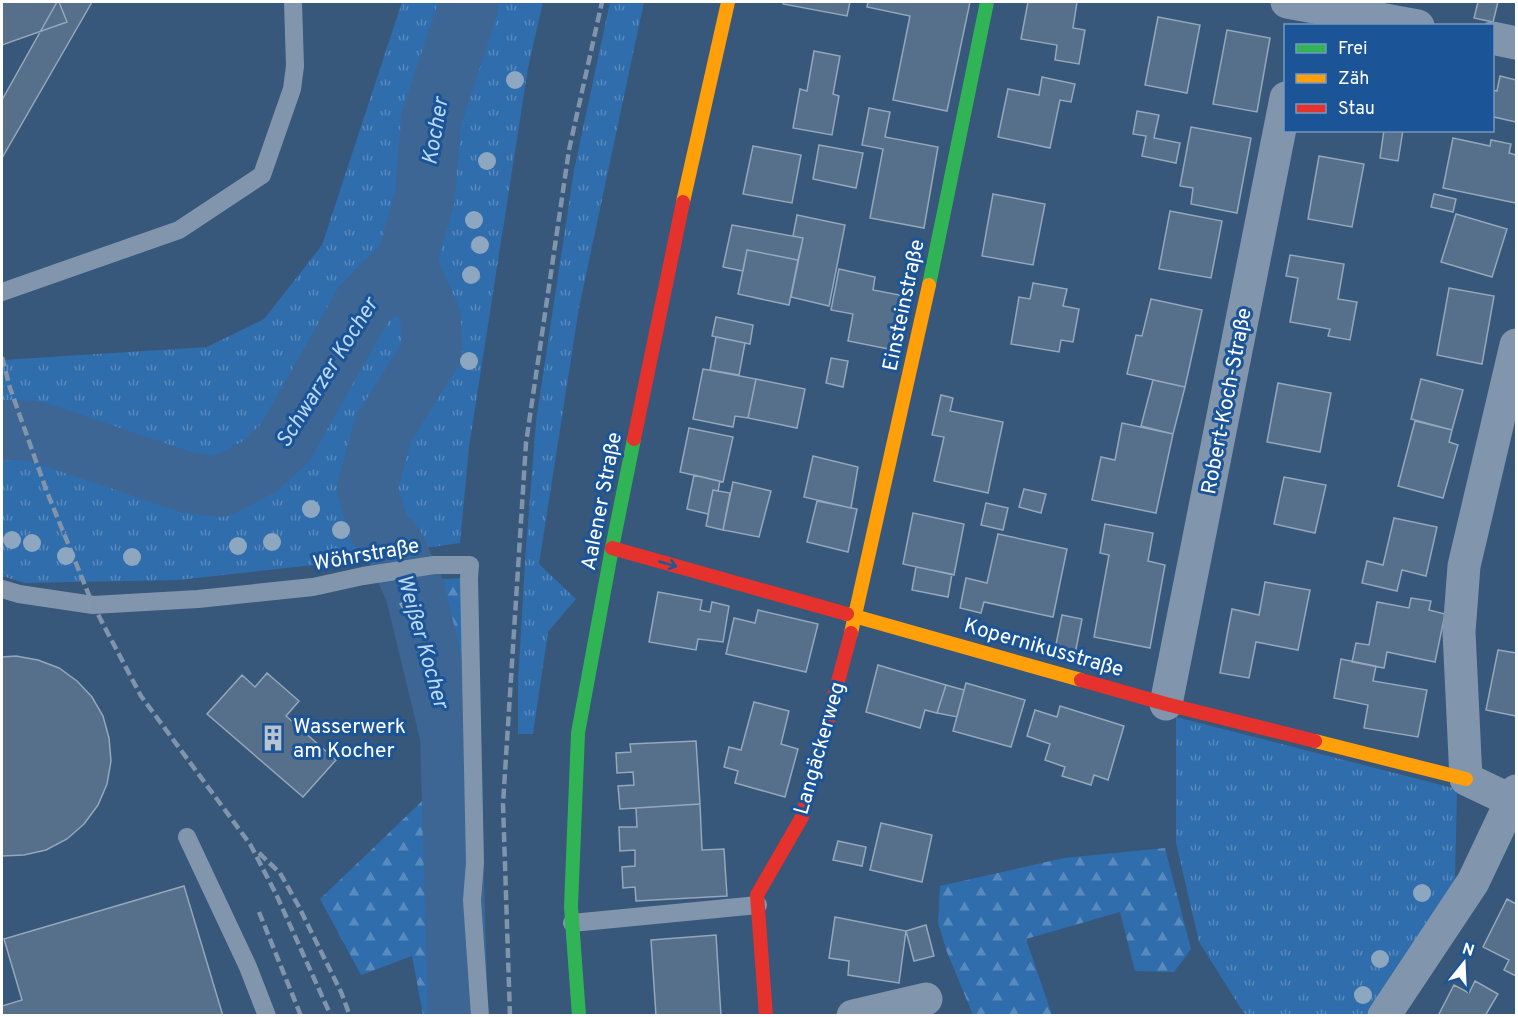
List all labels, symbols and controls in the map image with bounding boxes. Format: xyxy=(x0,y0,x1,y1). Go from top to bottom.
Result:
legend xyxy=(1284,24,1494,132)
text: Frei xyxy=(1338,38,1368,61)
text: Zäh xyxy=(1338,68,1369,91)
water label: Kocher xyxy=(417,94,456,167)
text: Stau xyxy=(1338,98,1375,121)
street label: Einsteinstraße xyxy=(877,237,932,374)
water label: Schwarzer Kocher xyxy=(271,292,386,453)
street label: Robert-Koch-Straße xyxy=(1196,306,1259,497)
street label: Aalener Straße xyxy=(576,430,629,573)
street label: Wöhrstraße xyxy=(311,533,422,578)
one-way arrow xyxy=(658,559,677,570)
water label: Weißer Kocher xyxy=(390,572,454,713)
street label: Kopernikusstraße xyxy=(961,613,1127,684)
street label: Langäckerweg xyxy=(789,679,852,818)
place label: Wasserwerk am Kocher xyxy=(293,714,406,765)
building icon: Wasserwerk am Kocher xyxy=(258,723,288,753)
north arrow xyxy=(1434,933,1494,993)
text: N xyxy=(1459,939,1477,962)

